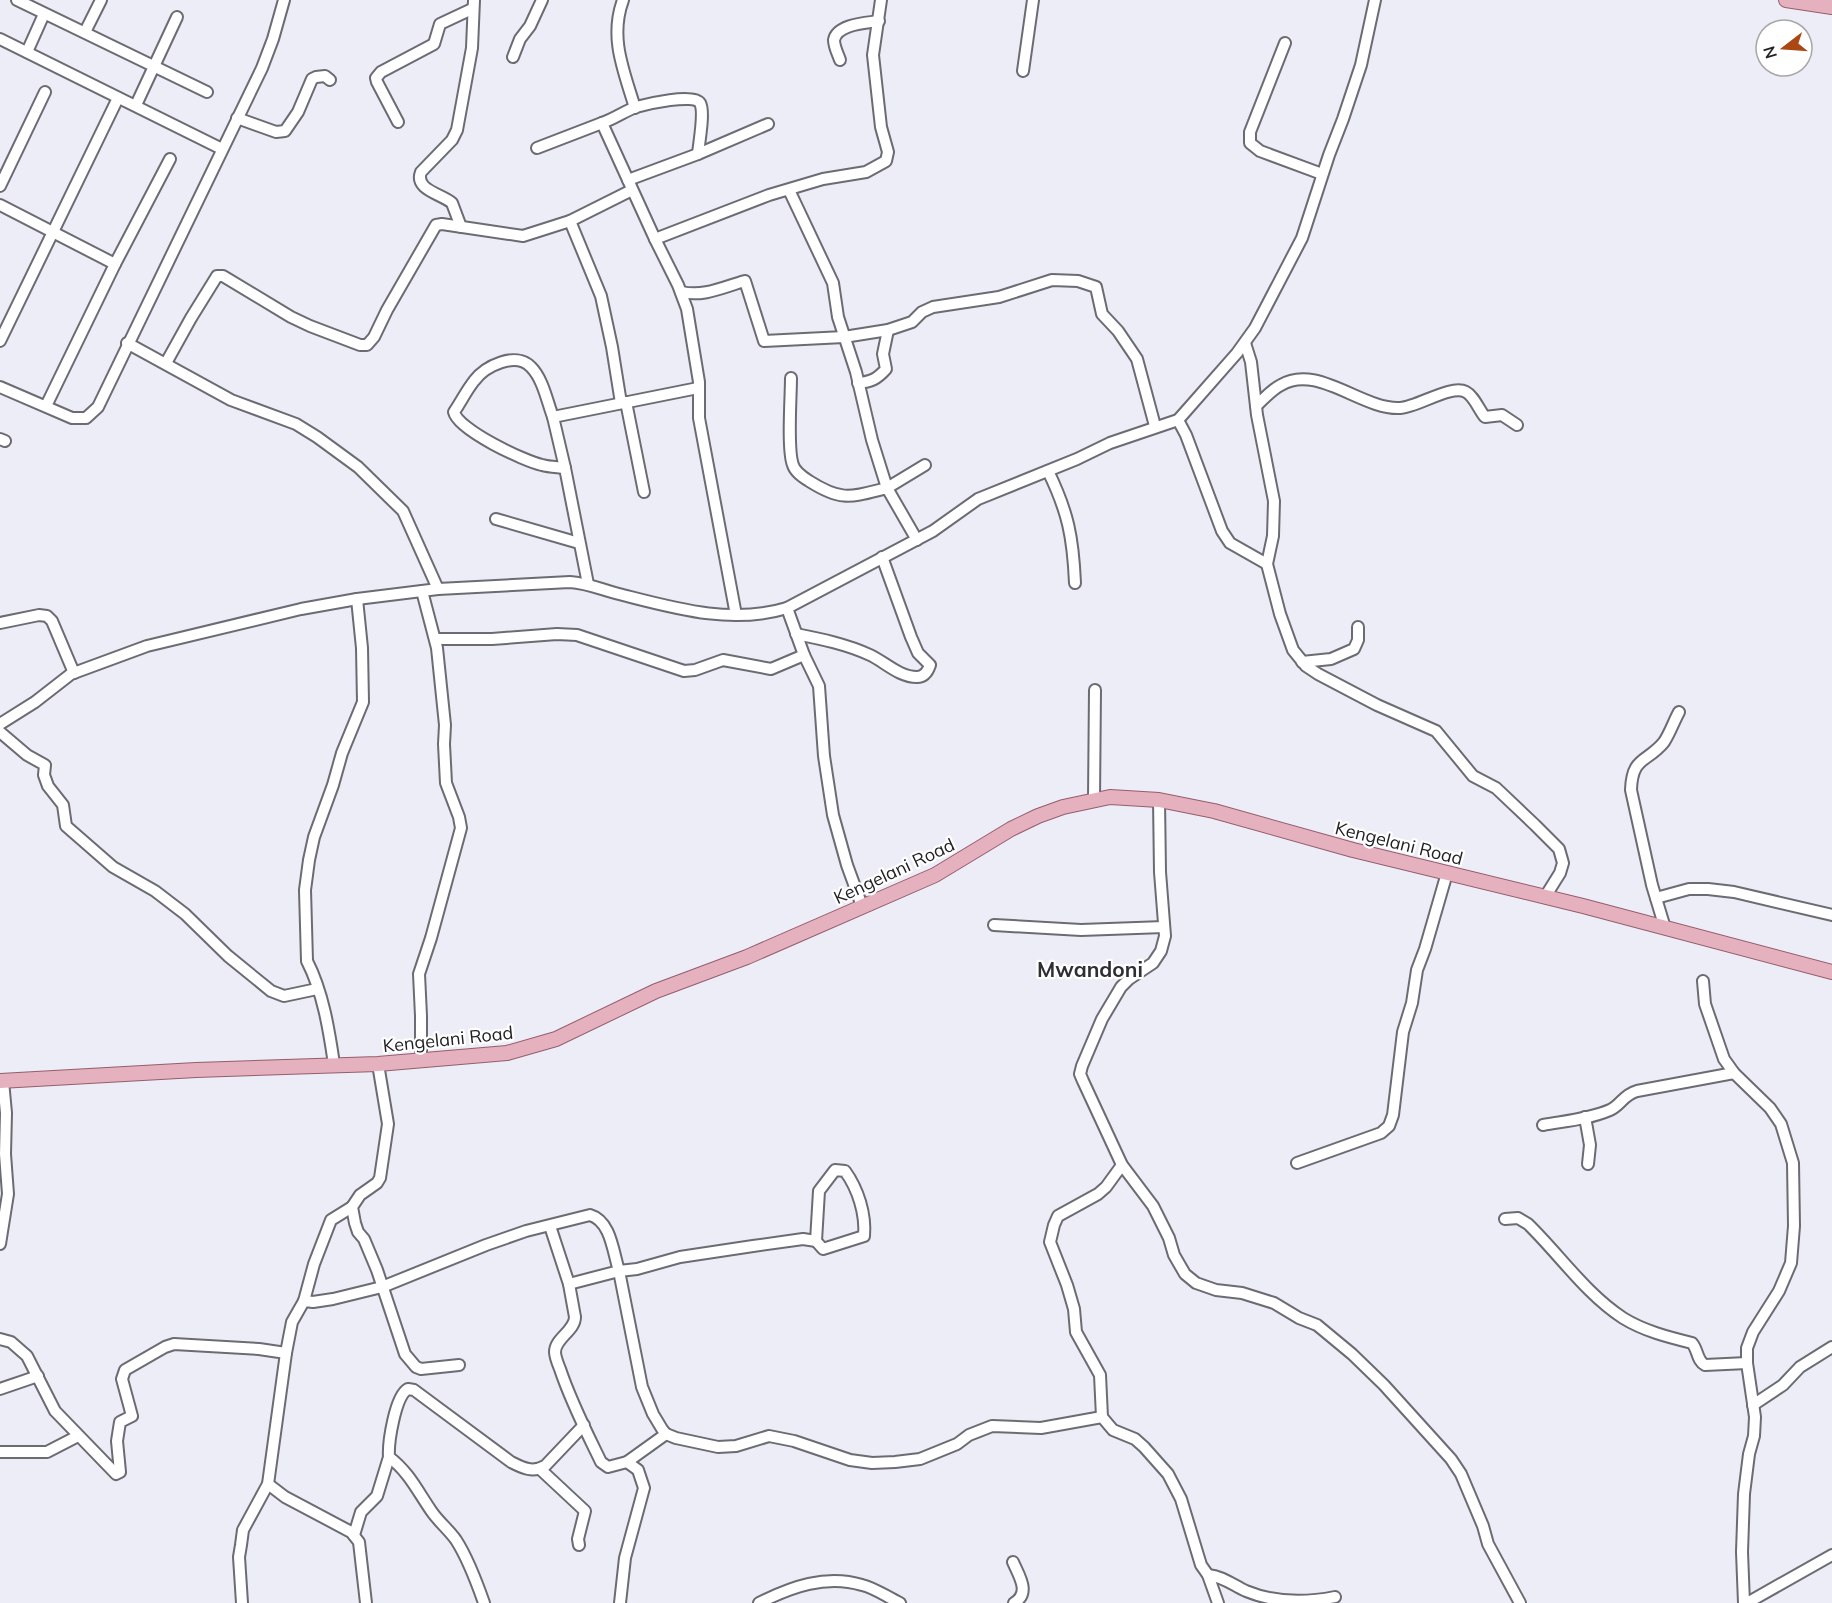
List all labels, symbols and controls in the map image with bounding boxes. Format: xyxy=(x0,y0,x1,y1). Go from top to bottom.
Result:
north arrow xyxy=(1754,18,1814,78)
text: N xyxy=(1758,44,1781,61)
street label: Kengelani Road xyxy=(1333,816,1465,870)
street label: Kengelani Road xyxy=(830,833,958,909)
district label: Mwandoni xyxy=(1037,956,1143,982)
street label: Kengelani Road xyxy=(382,1021,514,1057)

